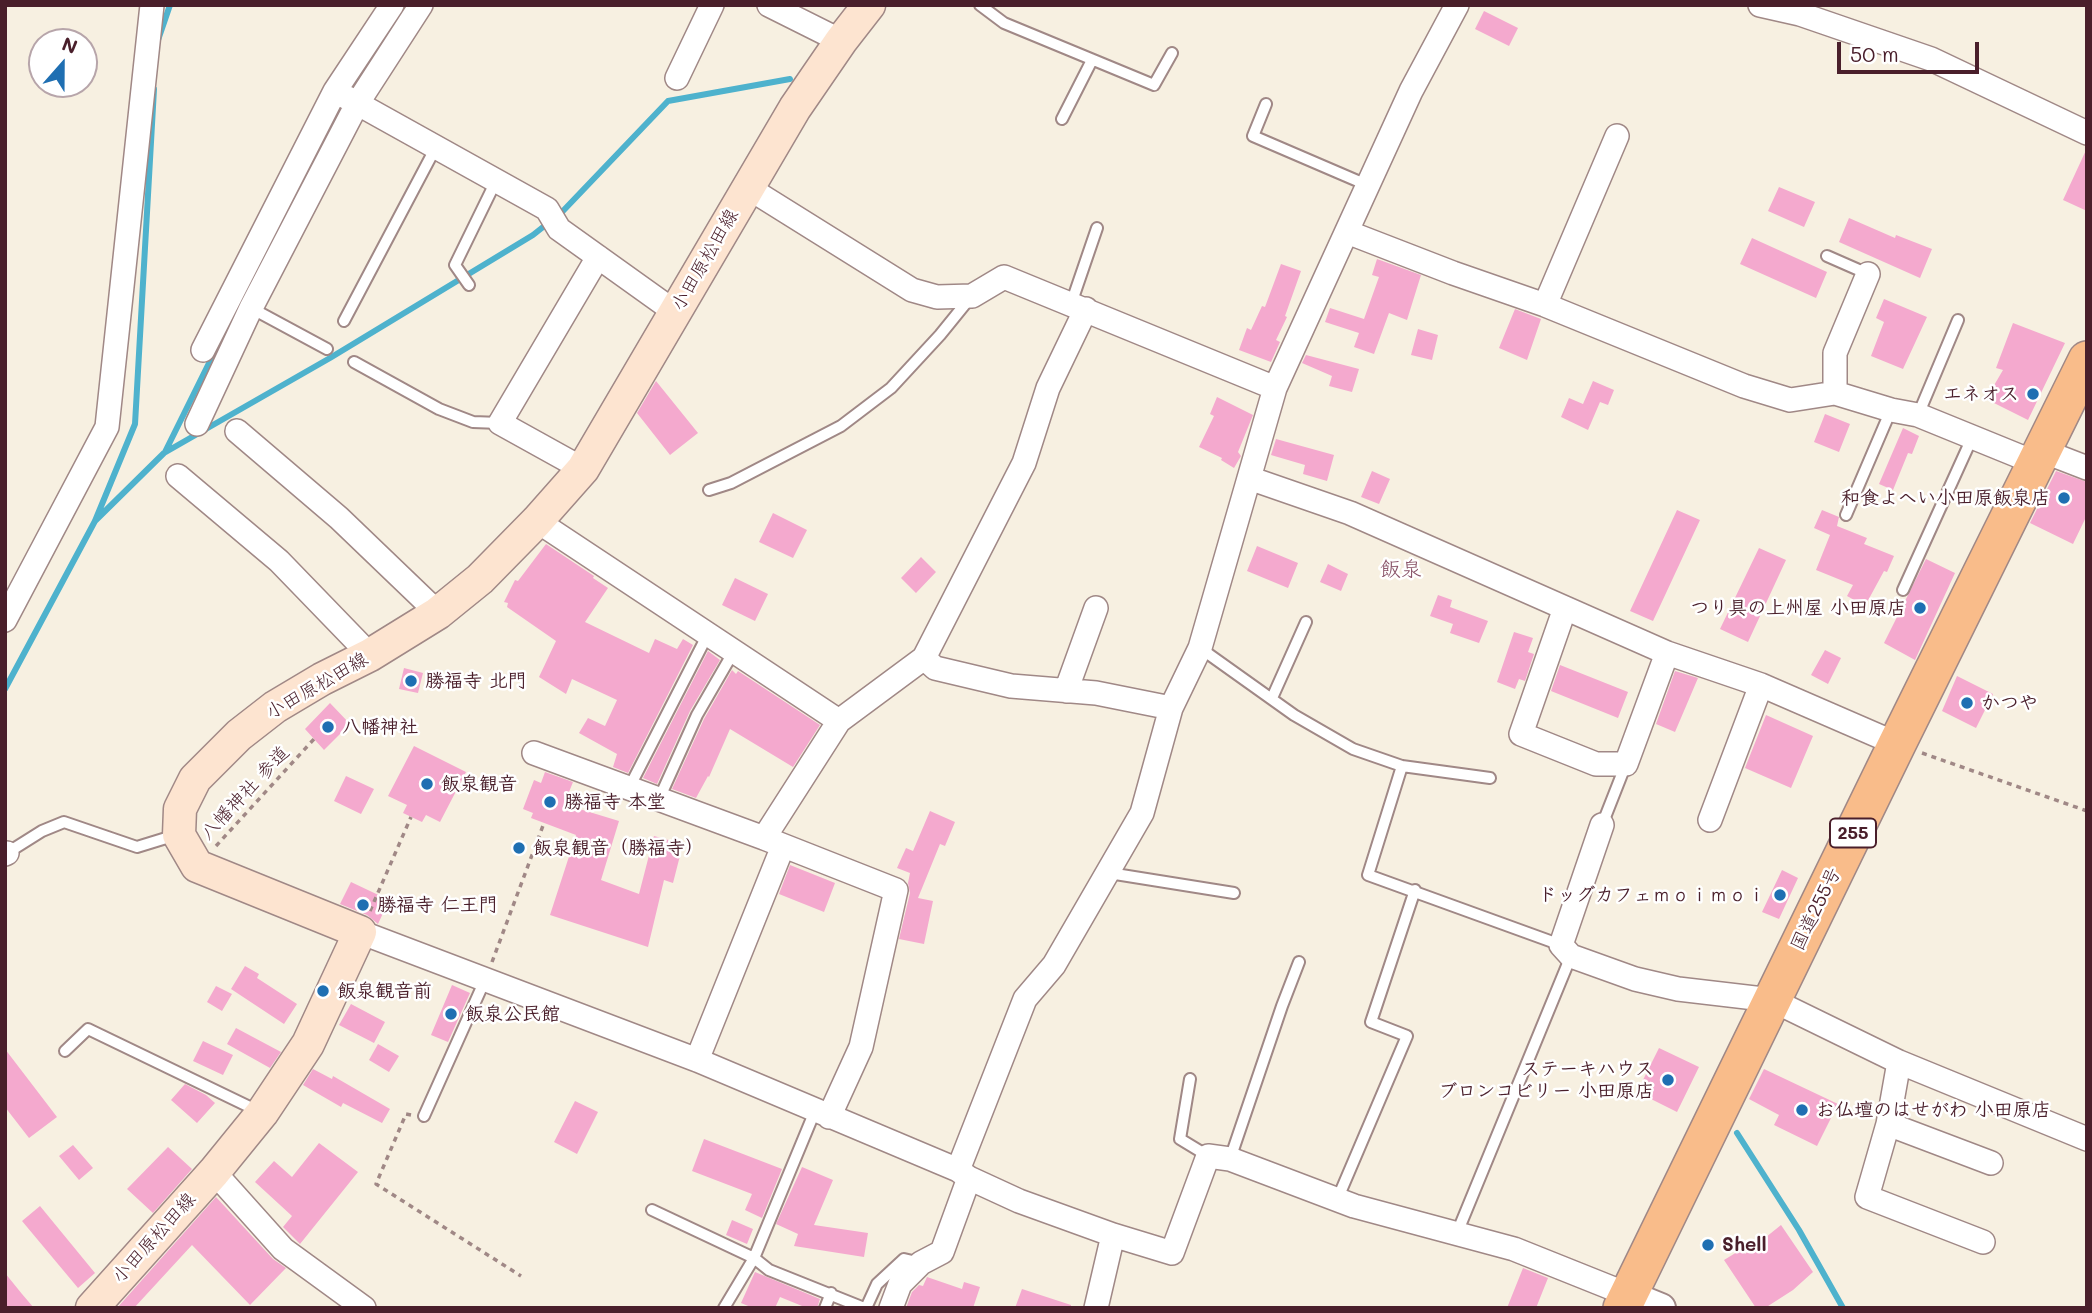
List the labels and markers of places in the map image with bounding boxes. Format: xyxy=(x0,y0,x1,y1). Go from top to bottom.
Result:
place label: エネオス xyxy=(1943,383,2019,405)
marker: エネオス xyxy=(2025,386,2041,402)
place label: 和食よへい小田原飯泉店 xyxy=(1841,487,2050,509)
marker: 和食よへい小田原飯泉店 xyxy=(2056,490,2072,506)
place label: つり具の上州屋 小田原店 xyxy=(1690,597,1906,619)
marker: つり具の上州屋 小田原店 xyxy=(1912,600,1928,616)
place label: 勝福寺 北門 xyxy=(425,670,527,692)
marker: 勝福寺 北門 xyxy=(403,673,419,689)
place label: かつや xyxy=(1981,692,2038,714)
marker: かつや xyxy=(1959,695,1975,711)
place label: 八幡神社 xyxy=(342,716,418,738)
marker: 八幡神社 xyxy=(320,719,336,735)
place label: 飯泉観音 xyxy=(441,773,517,795)
marker: 飯泉観音 xyxy=(419,776,435,792)
place label: 勝福寺 本堂 xyxy=(564,791,666,813)
marker: 勝福寺 本堂 xyxy=(542,794,558,810)
place label: 飯泉観音（勝福寺） xyxy=(533,837,704,859)
marker: 飯泉観音（勝福寺） xyxy=(511,840,527,856)
place label: ドッグカフェｍｏｉｍｏｉ xyxy=(1538,884,1766,906)
marker: ドッグカフェｍｏｉｍｏｉ xyxy=(1772,887,1788,903)
place label: 勝福寺 仁王門 xyxy=(377,894,498,916)
marker: 勝福寺 仁王門 xyxy=(355,897,371,913)
place label: 飯泉観音前 xyxy=(337,980,432,1002)
marker: 飯泉観音前 xyxy=(315,983,331,999)
place label: 飯泉公民館 xyxy=(465,1003,560,1025)
marker: 飯泉公民館 xyxy=(443,1006,459,1022)
place label: ステーキハウス ブロンコビリー 小田原店 xyxy=(1438,1058,1654,1102)
marker: ステーキハウス ブロンコビリー 小田原店 xyxy=(1660,1072,1676,1088)
place label: お仏壇のはせがわ 小田原店 xyxy=(1816,1099,2051,1121)
marker: お仏壇のはせがわ 小田原店 xyxy=(1794,1102,1810,1118)
place label: Shell xyxy=(1722,1234,1767,1256)
marker: Shell xyxy=(1700,1237,1716,1253)

